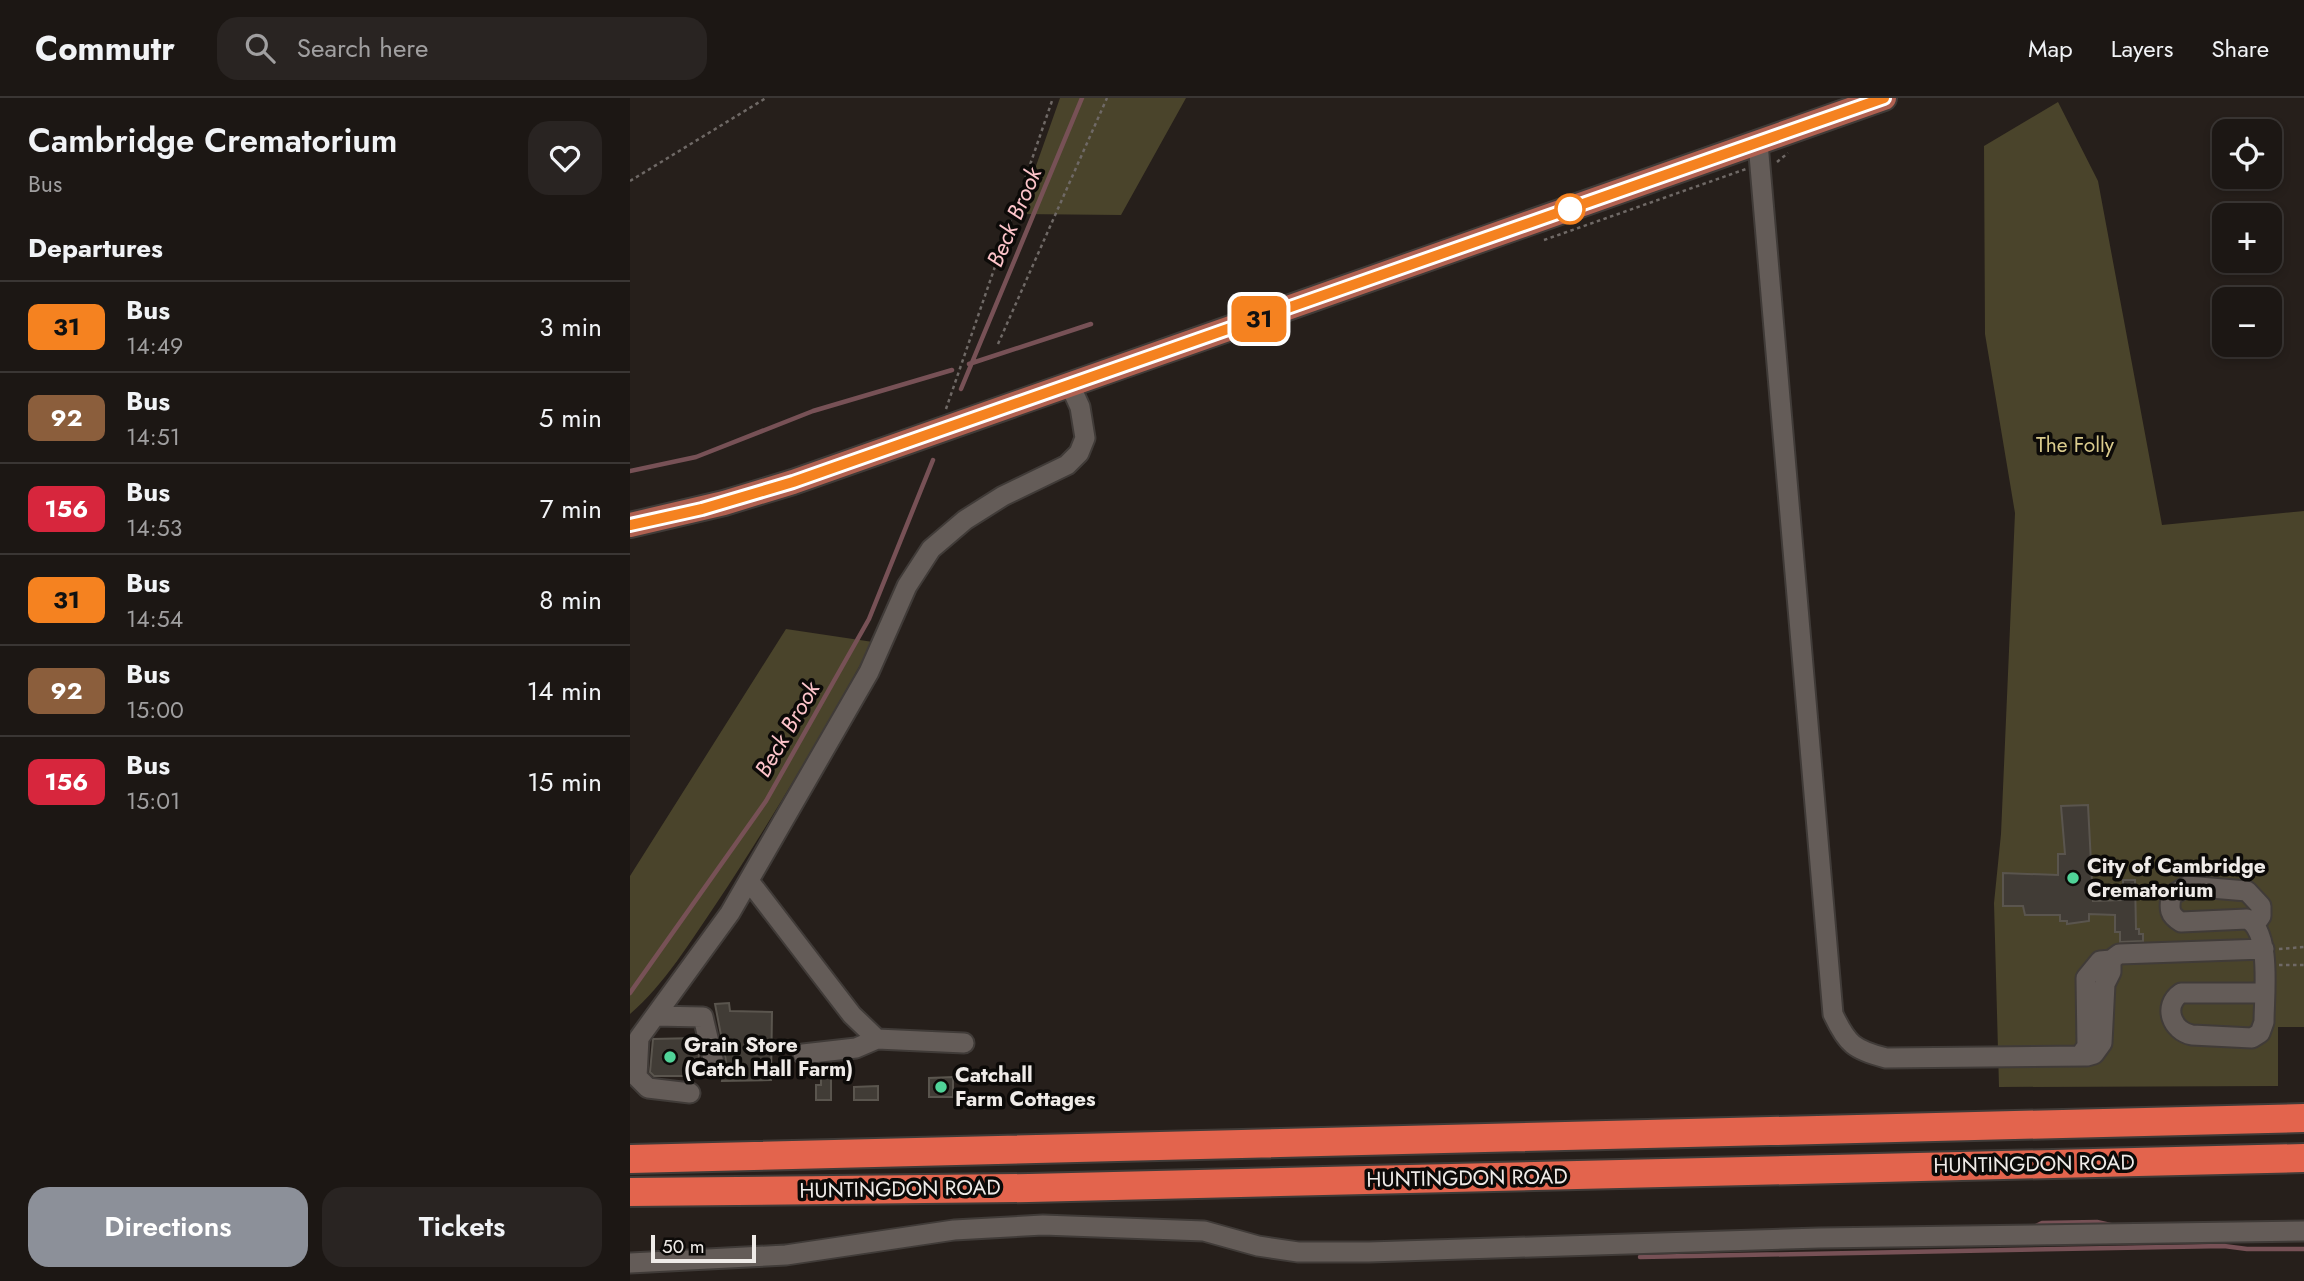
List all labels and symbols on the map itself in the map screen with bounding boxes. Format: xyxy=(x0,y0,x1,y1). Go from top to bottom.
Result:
water label: Beck Brook xyxy=(978,161,1051,272)
unlabelled marker xyxy=(1555,194,1585,224)
line badge: 31 xyxy=(1228,296,1290,342)
park label: The Folly xyxy=(2036,430,2115,460)
water label: Beck Brook xyxy=(746,674,829,783)
place label: City of Cambridge Crematorium xyxy=(2087,851,2266,905)
marker: City of Cambridge Crematorium xyxy=(2065,870,2081,886)
place label: Grain Store (Catch Hall Farm) xyxy=(684,1030,853,1084)
marker: Grain Store (Catch Hall Farm) xyxy=(662,1049,678,1065)
place label: Catchall Farm Cottages xyxy=(955,1060,1096,1114)
marker: Catchall Farm Cottages xyxy=(933,1079,949,1095)
street label: HUNTINGDON ROAD xyxy=(1933,1147,2135,1181)
street label: HUNTINGDON ROAD xyxy=(1366,1161,1568,1195)
street label: HUNTINGDON ROAD xyxy=(799,1172,1001,1206)
scale bar xyxy=(651,1232,756,1264)

